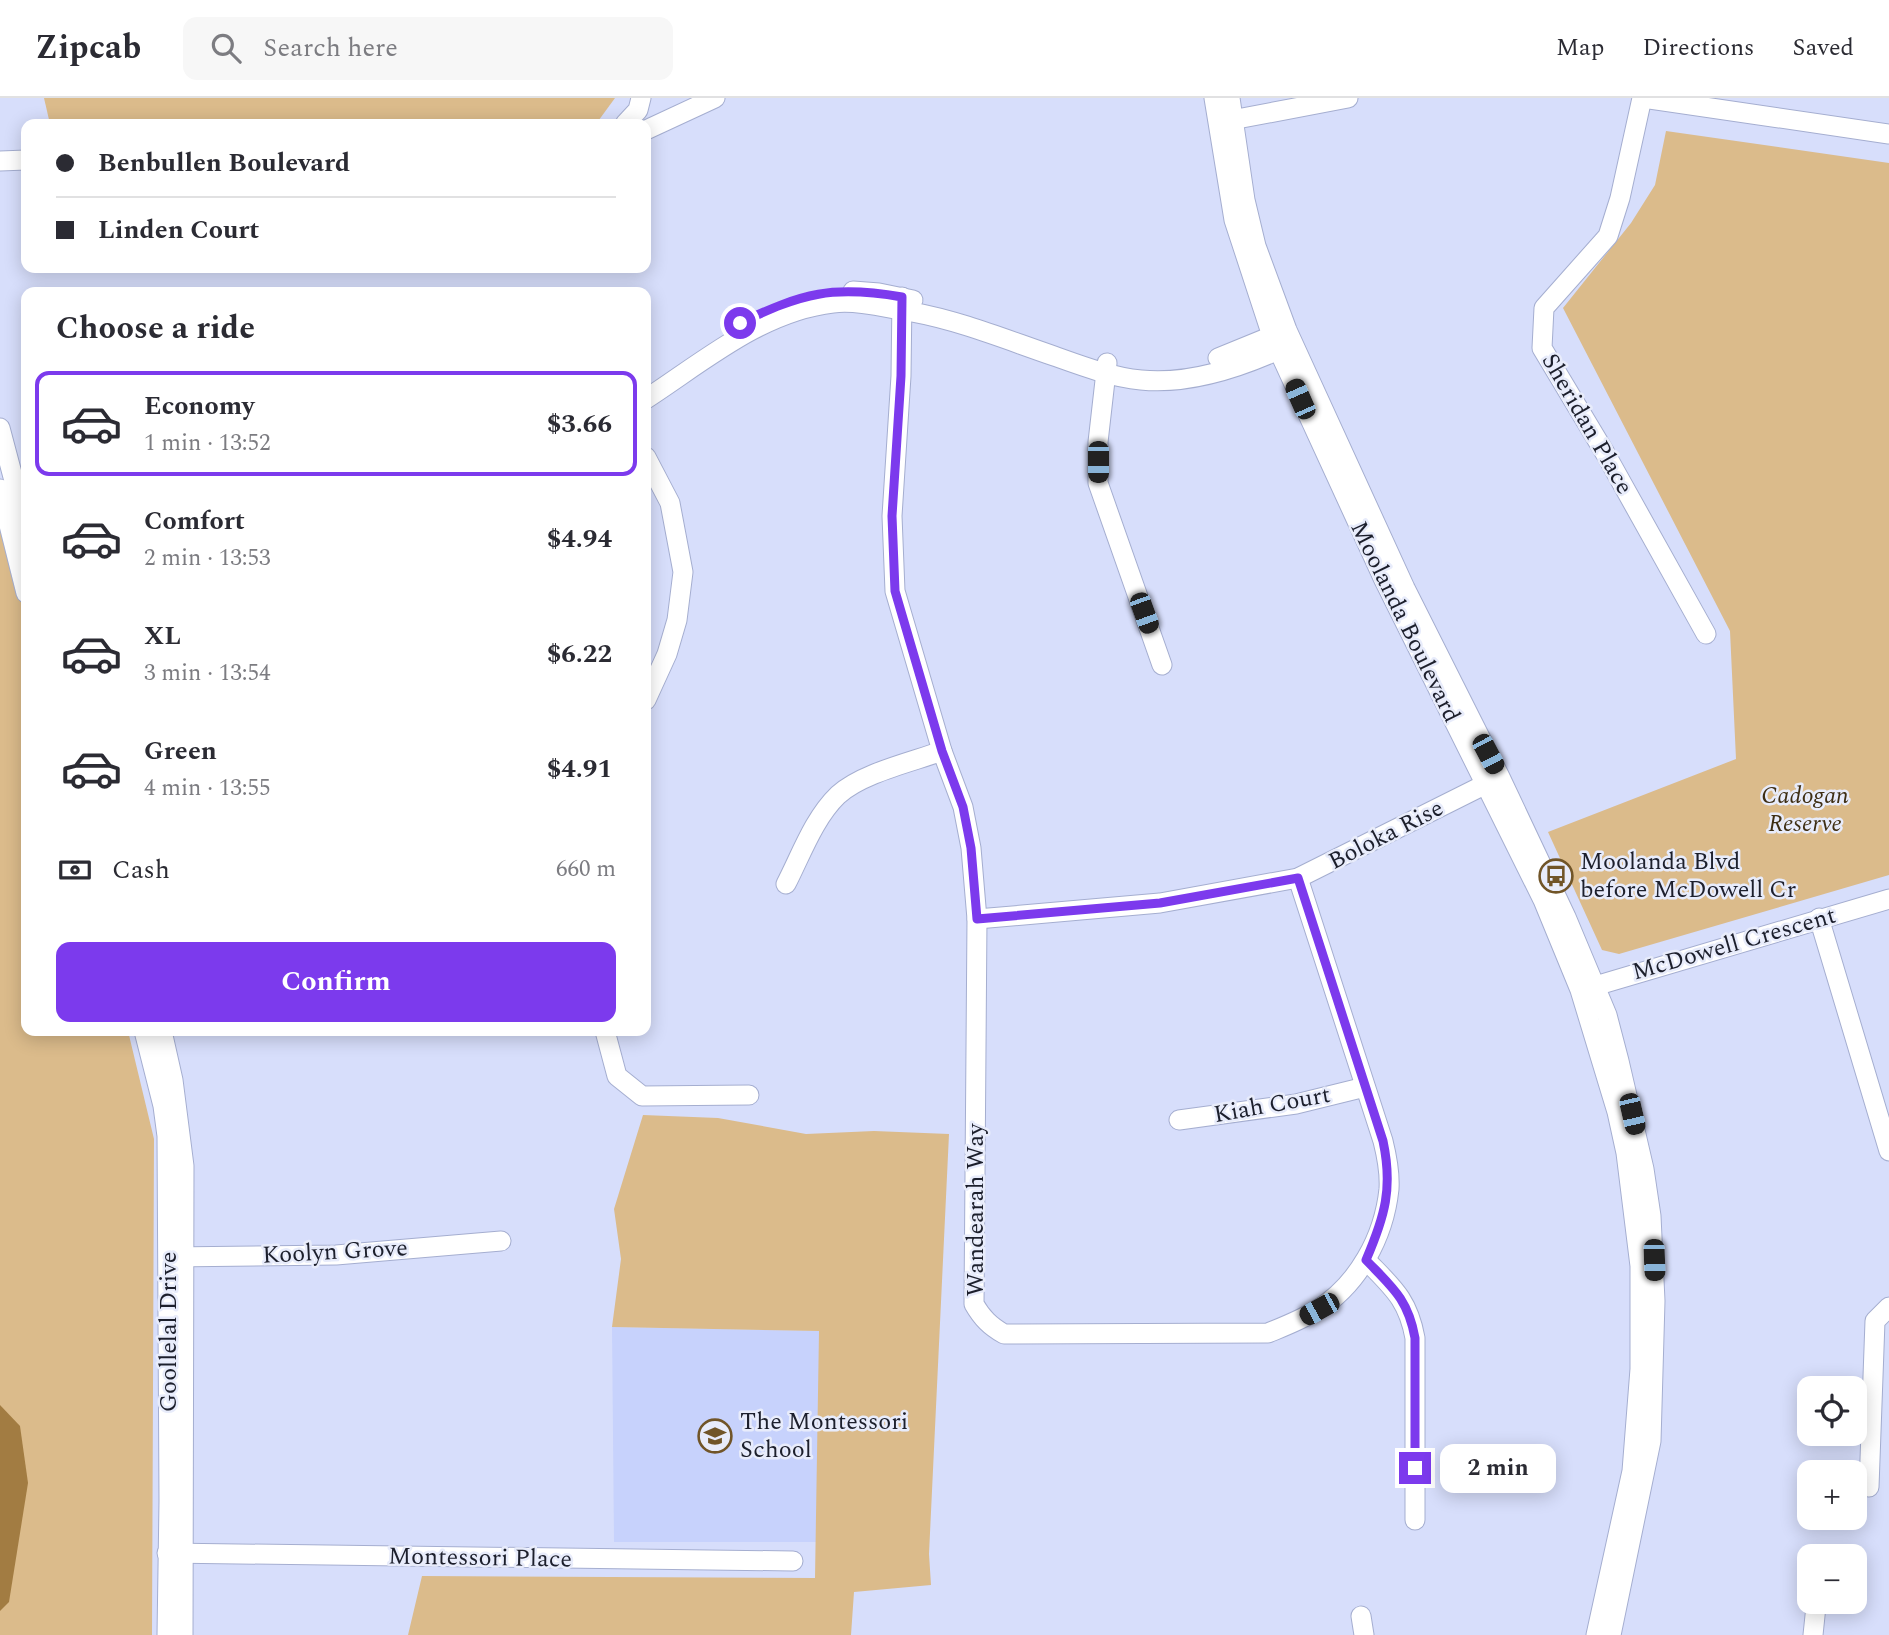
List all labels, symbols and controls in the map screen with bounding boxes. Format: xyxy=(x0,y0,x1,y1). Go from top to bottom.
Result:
search box xyxy=(183,17,673,80)
text: Zipcab xyxy=(35,23,141,73)
text: Search here xyxy=(263,28,398,68)
icon: search xyxy=(207,29,245,67)
text: Map xyxy=(1556,30,1604,66)
text: Directions xyxy=(1642,30,1754,66)
text: Saved xyxy=(1792,30,1854,66)
text: Benbullen Boulevard xyxy=(98,143,350,183)
text: Linden Court xyxy=(98,210,259,250)
text: Choose a ride xyxy=(56,304,255,353)
route start xyxy=(724,307,756,339)
street label: Sheridan Place xyxy=(1532,347,1642,501)
car xyxy=(1282,376,1319,422)
text: Economy xyxy=(144,386,254,426)
icon: car xyxy=(60,392,123,455)
text: $3.66 xyxy=(547,404,612,444)
text: 1 min · 13:52 xyxy=(144,426,271,461)
car xyxy=(1088,441,1109,483)
text: Comfort xyxy=(144,501,245,541)
icon: car xyxy=(60,507,123,570)
street label: Moolanda Boulevard xyxy=(1341,515,1469,729)
text: $4.94 xyxy=(547,519,612,559)
text: 2 min · 13:53 xyxy=(144,541,271,576)
car xyxy=(1127,590,1162,636)
text: XL xyxy=(144,616,181,656)
icon: car xyxy=(60,622,123,685)
text: $6.22 xyxy=(547,634,612,674)
text: 3 min · 13:54 xyxy=(144,656,271,691)
text: Green xyxy=(144,731,217,771)
car xyxy=(1469,731,1508,777)
icon: car xyxy=(60,737,123,800)
text: $4.91 xyxy=(547,749,612,789)
text: 4 min · 13:55 xyxy=(144,771,271,806)
park label: Cadogan Reserve xyxy=(1761,778,1849,842)
street label: Boloka Rise xyxy=(1322,791,1450,879)
place label: Moolanda Blvd before McDowell Cr xyxy=(1580,844,1796,908)
text: Cash xyxy=(112,850,170,890)
icon: cash xyxy=(56,851,94,889)
text: 660 m xyxy=(556,852,616,887)
bus stop icon: Moolanda Blvd before McDowell Cr xyxy=(1537,857,1575,895)
street label: McDowell Crescent xyxy=(1628,898,1840,990)
button: Confirm xyxy=(56,942,616,1022)
street label: Kiah Court xyxy=(1211,1077,1333,1133)
car xyxy=(1618,1091,1647,1137)
street label: Wandearah Way xyxy=(958,1122,994,1297)
street label: Koolyn Grove xyxy=(261,1230,409,1274)
car xyxy=(1643,1239,1666,1281)
street label: Goollelal Drive xyxy=(151,1252,187,1412)
car xyxy=(1296,1290,1343,1328)
map controls xyxy=(1797,1376,1867,1614)
button: locate xyxy=(1797,1376,1867,1446)
place label: The Montessori School xyxy=(740,1404,908,1468)
school or university icon: The Montessori School xyxy=(696,1417,734,1455)
callout: 2 min xyxy=(1440,1444,1555,1492)
text: 2 min xyxy=(1467,1451,1529,1486)
route end xyxy=(1399,1452,1431,1484)
button: + xyxy=(1797,1460,1867,1530)
street label: Montessori Place xyxy=(388,1538,572,1578)
button: − xyxy=(1797,1544,1867,1614)

